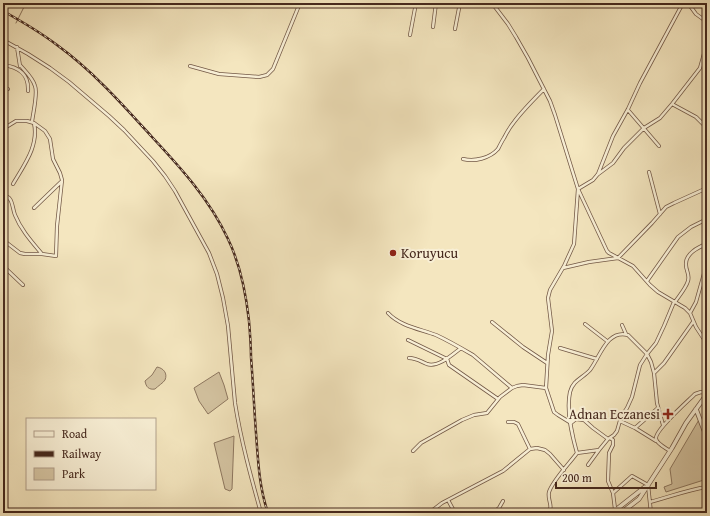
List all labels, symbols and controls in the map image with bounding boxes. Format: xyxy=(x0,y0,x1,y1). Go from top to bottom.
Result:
place label: Koruyucu xyxy=(401,243,459,263)
marker: Koruyucu xyxy=(388,248,398,258)
place label: Adnan Eczanesi xyxy=(569,404,660,424)
marker: Adnan Eczanesi xyxy=(663,409,673,419)
legend xyxy=(26,418,156,490)
text: Road xyxy=(62,425,88,442)
text: Railway xyxy=(62,445,101,462)
scale bar xyxy=(556,464,656,490)
text: Park xyxy=(62,465,86,482)
text: 200 m xyxy=(562,469,592,486)

